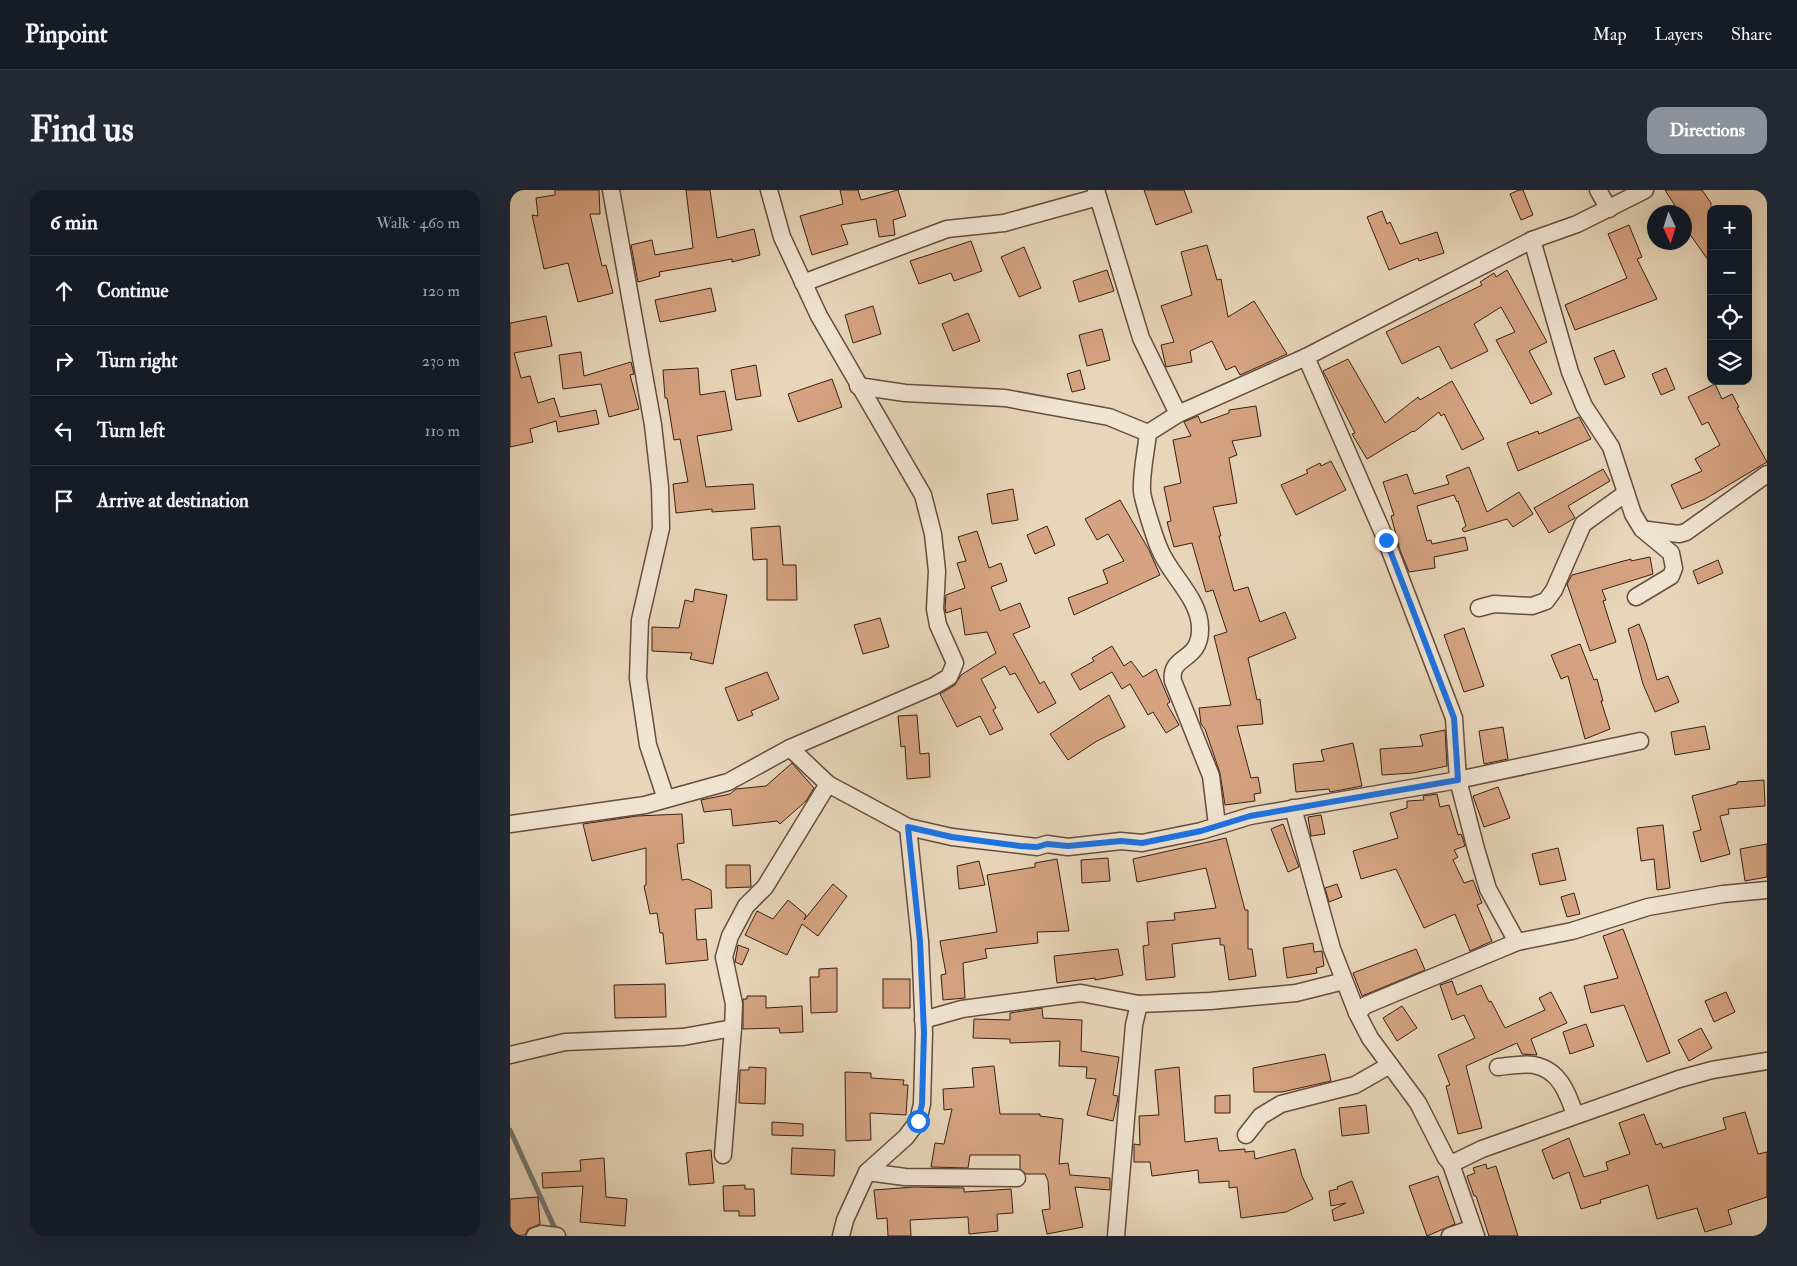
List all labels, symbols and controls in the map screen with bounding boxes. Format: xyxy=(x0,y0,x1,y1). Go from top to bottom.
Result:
text: Pinpoint xyxy=(25,19,108,50)
text: Map xyxy=(1593,23,1627,46)
text: Layers xyxy=(1655,23,1703,46)
text: Share xyxy=(1731,23,1772,46)
button: Directions xyxy=(1647,107,1767,154)
text: Find us xyxy=(30,108,134,152)
north arrow xyxy=(1647,205,1692,250)
map controls xyxy=(1707,205,1752,385)
button: + xyxy=(1707,205,1752,250)
text: 6 min xyxy=(50,209,98,236)
text: Walk · 460 m xyxy=(376,213,460,233)
button: − xyxy=(1707,250,1752,295)
icon: ahead xyxy=(50,277,78,305)
text: Continue xyxy=(97,279,168,303)
text: 120 m xyxy=(422,281,460,301)
button: locate xyxy=(1707,295,1752,340)
button: layers xyxy=(1707,340,1752,385)
icon: right xyxy=(50,347,78,375)
text: Turn right xyxy=(97,349,177,373)
text: 230 m xyxy=(422,351,460,371)
icon: left xyxy=(50,417,78,445)
text: Turn left xyxy=(97,419,165,443)
text: 110 m xyxy=(425,421,460,441)
icon: arrive xyxy=(50,487,78,515)
text: Arrive at destination xyxy=(97,489,249,513)
route end xyxy=(1375,529,1398,552)
route start xyxy=(907,1110,930,1133)

